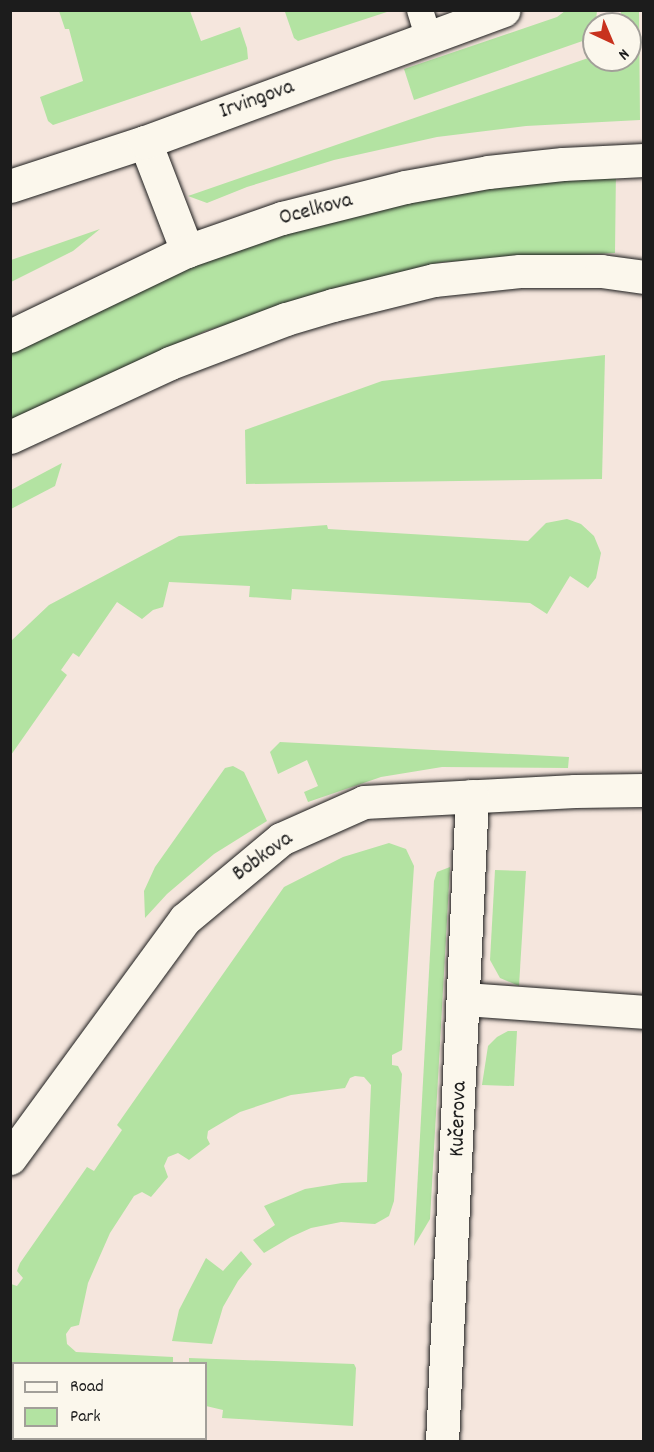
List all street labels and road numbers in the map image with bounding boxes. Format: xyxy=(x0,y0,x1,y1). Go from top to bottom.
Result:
street label: Irvingova xyxy=(216,74,298,126)
street label: Ocelkova xyxy=(277,188,355,232)
street label: Bobkova xyxy=(228,826,298,888)
street label: Kučerova xyxy=(444,1081,474,1157)

